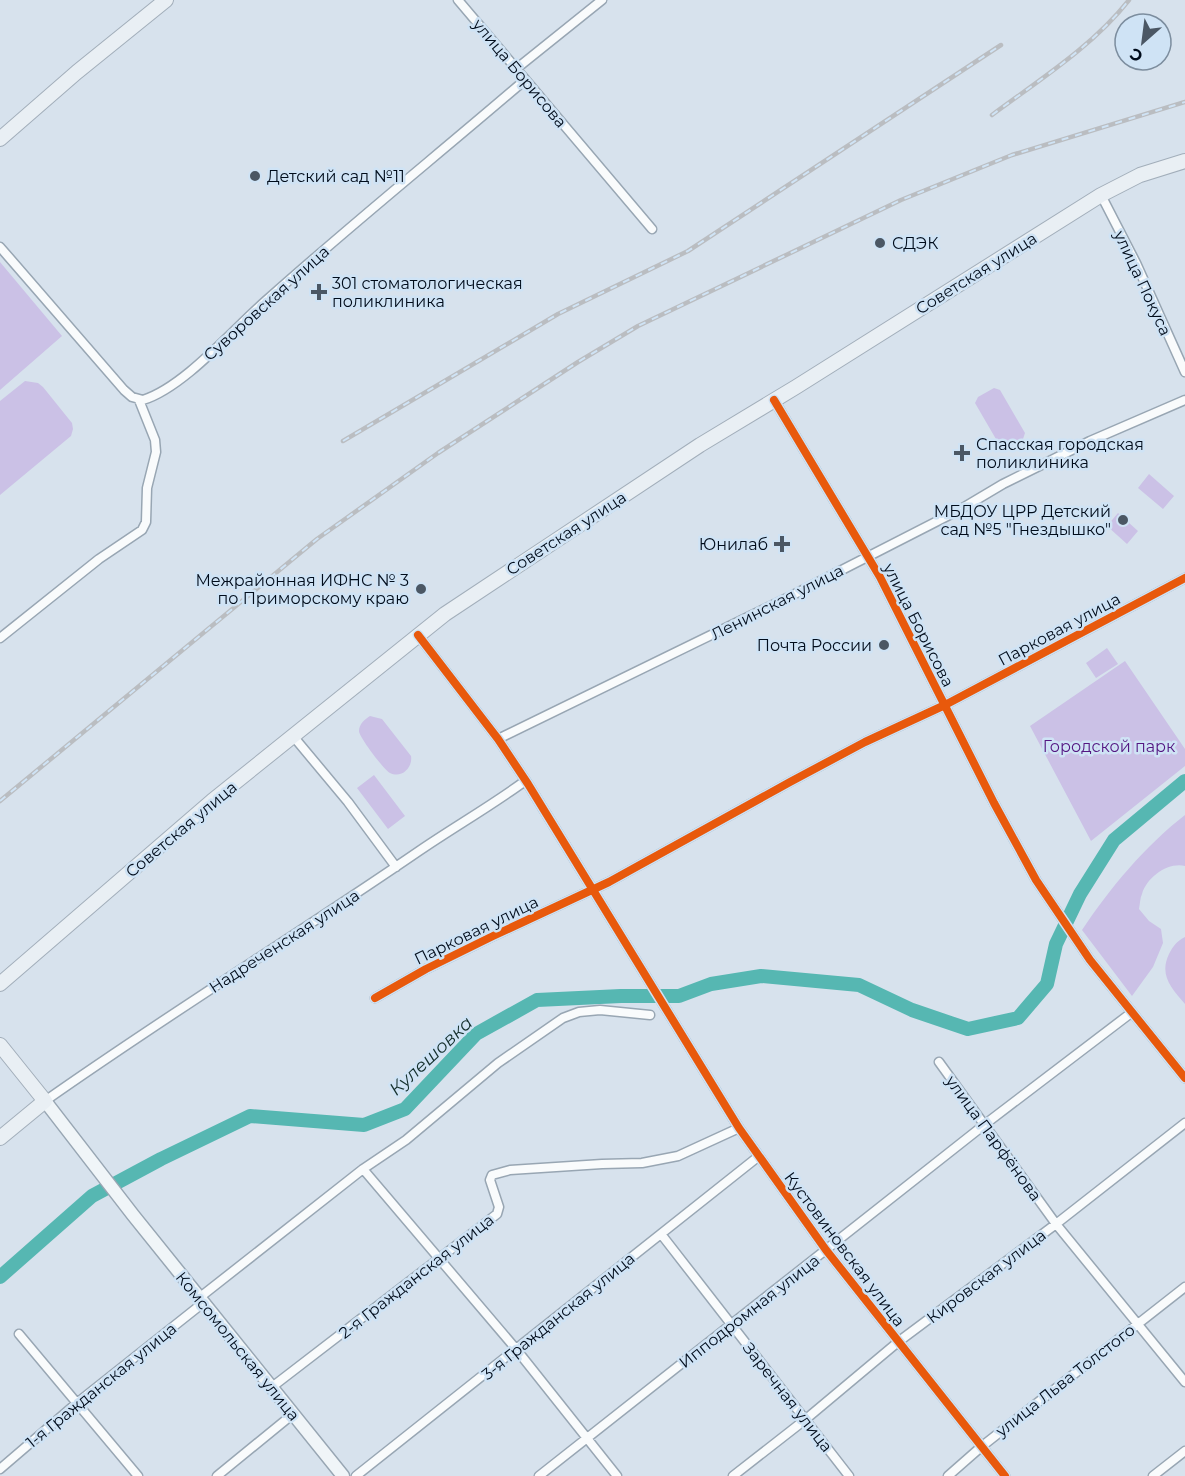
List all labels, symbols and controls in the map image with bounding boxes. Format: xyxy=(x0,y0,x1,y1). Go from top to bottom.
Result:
north arrow xyxy=(1113,12,1173,72)
street label: улица Борисова xyxy=(468,14,571,132)
text: С xyxy=(1126,44,1146,66)
place label: Детский сад №11 xyxy=(267,167,405,186)
marker: Детский сад №11 xyxy=(248,169,262,183)
street label: улица Покуса xyxy=(1110,227,1175,339)
street label: Советская улица xyxy=(912,229,1040,318)
place label: СДЭК xyxy=(892,234,938,253)
marker: СДЭК xyxy=(873,236,887,250)
street label: Суворовская улица xyxy=(200,242,333,365)
place label: 301 стоматологическая поликлиника xyxy=(332,274,523,311)
marker: 301 стоматологическая поликлиника xyxy=(310,283,328,301)
place label: Спасская городская поликлиника xyxy=(976,435,1144,472)
marker: Спасская городская поликлиника xyxy=(953,444,971,462)
street label: Советская улица xyxy=(503,488,630,579)
place label: МБДОУ ЦРР Детский сад №5 "Гнездышко" xyxy=(934,502,1111,539)
marker: МБДОУ ЦРР Детский сад №5 "Гнездышко" xyxy=(1116,513,1130,527)
place label: Юнилаб xyxy=(699,535,768,554)
marker: Юнилаб xyxy=(773,535,791,553)
street label: улица Борисова xyxy=(879,559,958,690)
street label: Ленинская улица xyxy=(708,561,847,644)
place label: Межрайонная ИФНС № 3 по Приморскому краю xyxy=(195,571,409,608)
marker: Межрайонная ИФНС № 3 по Приморскому краю xyxy=(414,582,428,596)
street label: Парковая улица xyxy=(995,589,1124,670)
place label: Почта России xyxy=(757,636,872,655)
marker: Почта России xyxy=(877,638,891,652)
park label: Городской парк xyxy=(1043,737,1176,756)
street label: Советская улица xyxy=(122,777,241,881)
street label: Надреченская улица xyxy=(206,886,363,997)
street label: Парковая улица xyxy=(411,892,541,969)
water label: Кулешовка xyxy=(385,1012,477,1100)
street label: улица Парфёнова xyxy=(941,1071,1045,1205)
street label: Кустовиновская улица xyxy=(780,1168,909,1330)
street label: 2-я Гражданская улица xyxy=(335,1210,497,1343)
street label: Кировская улица xyxy=(923,1225,1050,1327)
street label: 3-я Гражданская улица xyxy=(478,1249,639,1384)
street label: Ипподромная улица xyxy=(675,1251,823,1372)
street label: Комсомольская улица xyxy=(172,1268,303,1424)
street label: 1-я Гражданская улица xyxy=(22,1319,180,1452)
street label: улица Льва Толстого xyxy=(991,1320,1139,1441)
street label: Заречная улица xyxy=(739,1339,836,1456)

